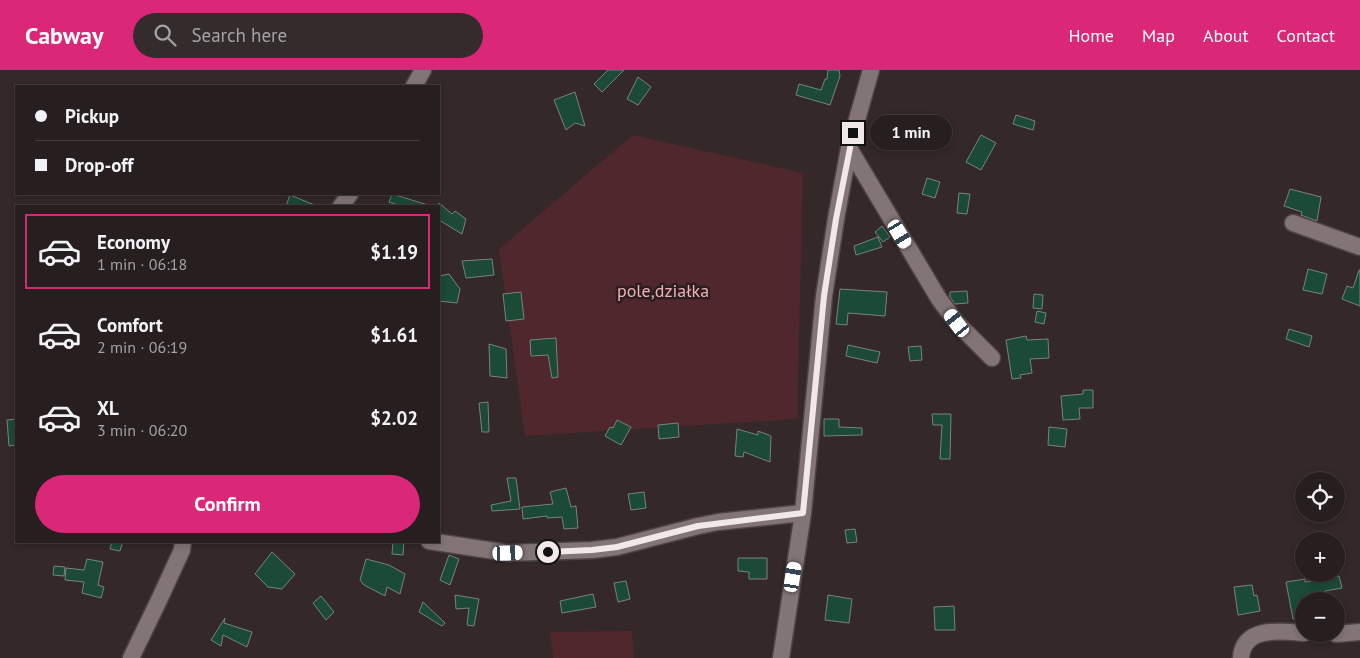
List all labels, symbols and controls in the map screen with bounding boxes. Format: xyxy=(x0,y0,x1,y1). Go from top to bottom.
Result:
search box xyxy=(133,13,483,58)
text: Cabway xyxy=(25,20,103,51)
icon: search xyxy=(151,21,179,49)
text: Search here xyxy=(191,23,287,47)
text: Home xyxy=(1068,24,1114,47)
text: Map xyxy=(1142,24,1175,47)
text: About xyxy=(1203,24,1249,47)
text: Contact xyxy=(1277,24,1335,47)
text: Pickup xyxy=(65,104,119,128)
callout: 1 min xyxy=(870,116,953,150)
route end xyxy=(842,122,864,144)
text: 1 min xyxy=(891,122,931,142)
text: Drop-off xyxy=(65,153,133,177)
car xyxy=(885,217,914,251)
icon: car xyxy=(37,229,82,274)
text: Economy xyxy=(97,230,170,254)
text: $1.19 xyxy=(370,240,418,264)
text: 1 min · 06:18 xyxy=(97,254,187,274)
park label: pole,działka xyxy=(617,279,709,302)
car xyxy=(941,307,972,339)
icon: car xyxy=(37,312,82,357)
text: Comfort xyxy=(97,313,163,337)
text: $1.61 xyxy=(370,323,418,347)
text: 2 min · 06:19 xyxy=(97,337,187,357)
icon: car xyxy=(37,395,82,440)
text: XL xyxy=(97,396,119,420)
text: $2.02 xyxy=(370,406,418,430)
text: 3 min · 06:20 xyxy=(97,420,187,440)
map controls xyxy=(1295,472,1345,642)
button: locate xyxy=(1295,472,1345,522)
button: Confirm xyxy=(35,475,420,533)
button: + xyxy=(1295,532,1345,582)
route start xyxy=(537,541,559,563)
car xyxy=(492,545,523,561)
car xyxy=(783,561,802,593)
button: − xyxy=(1295,592,1345,642)

